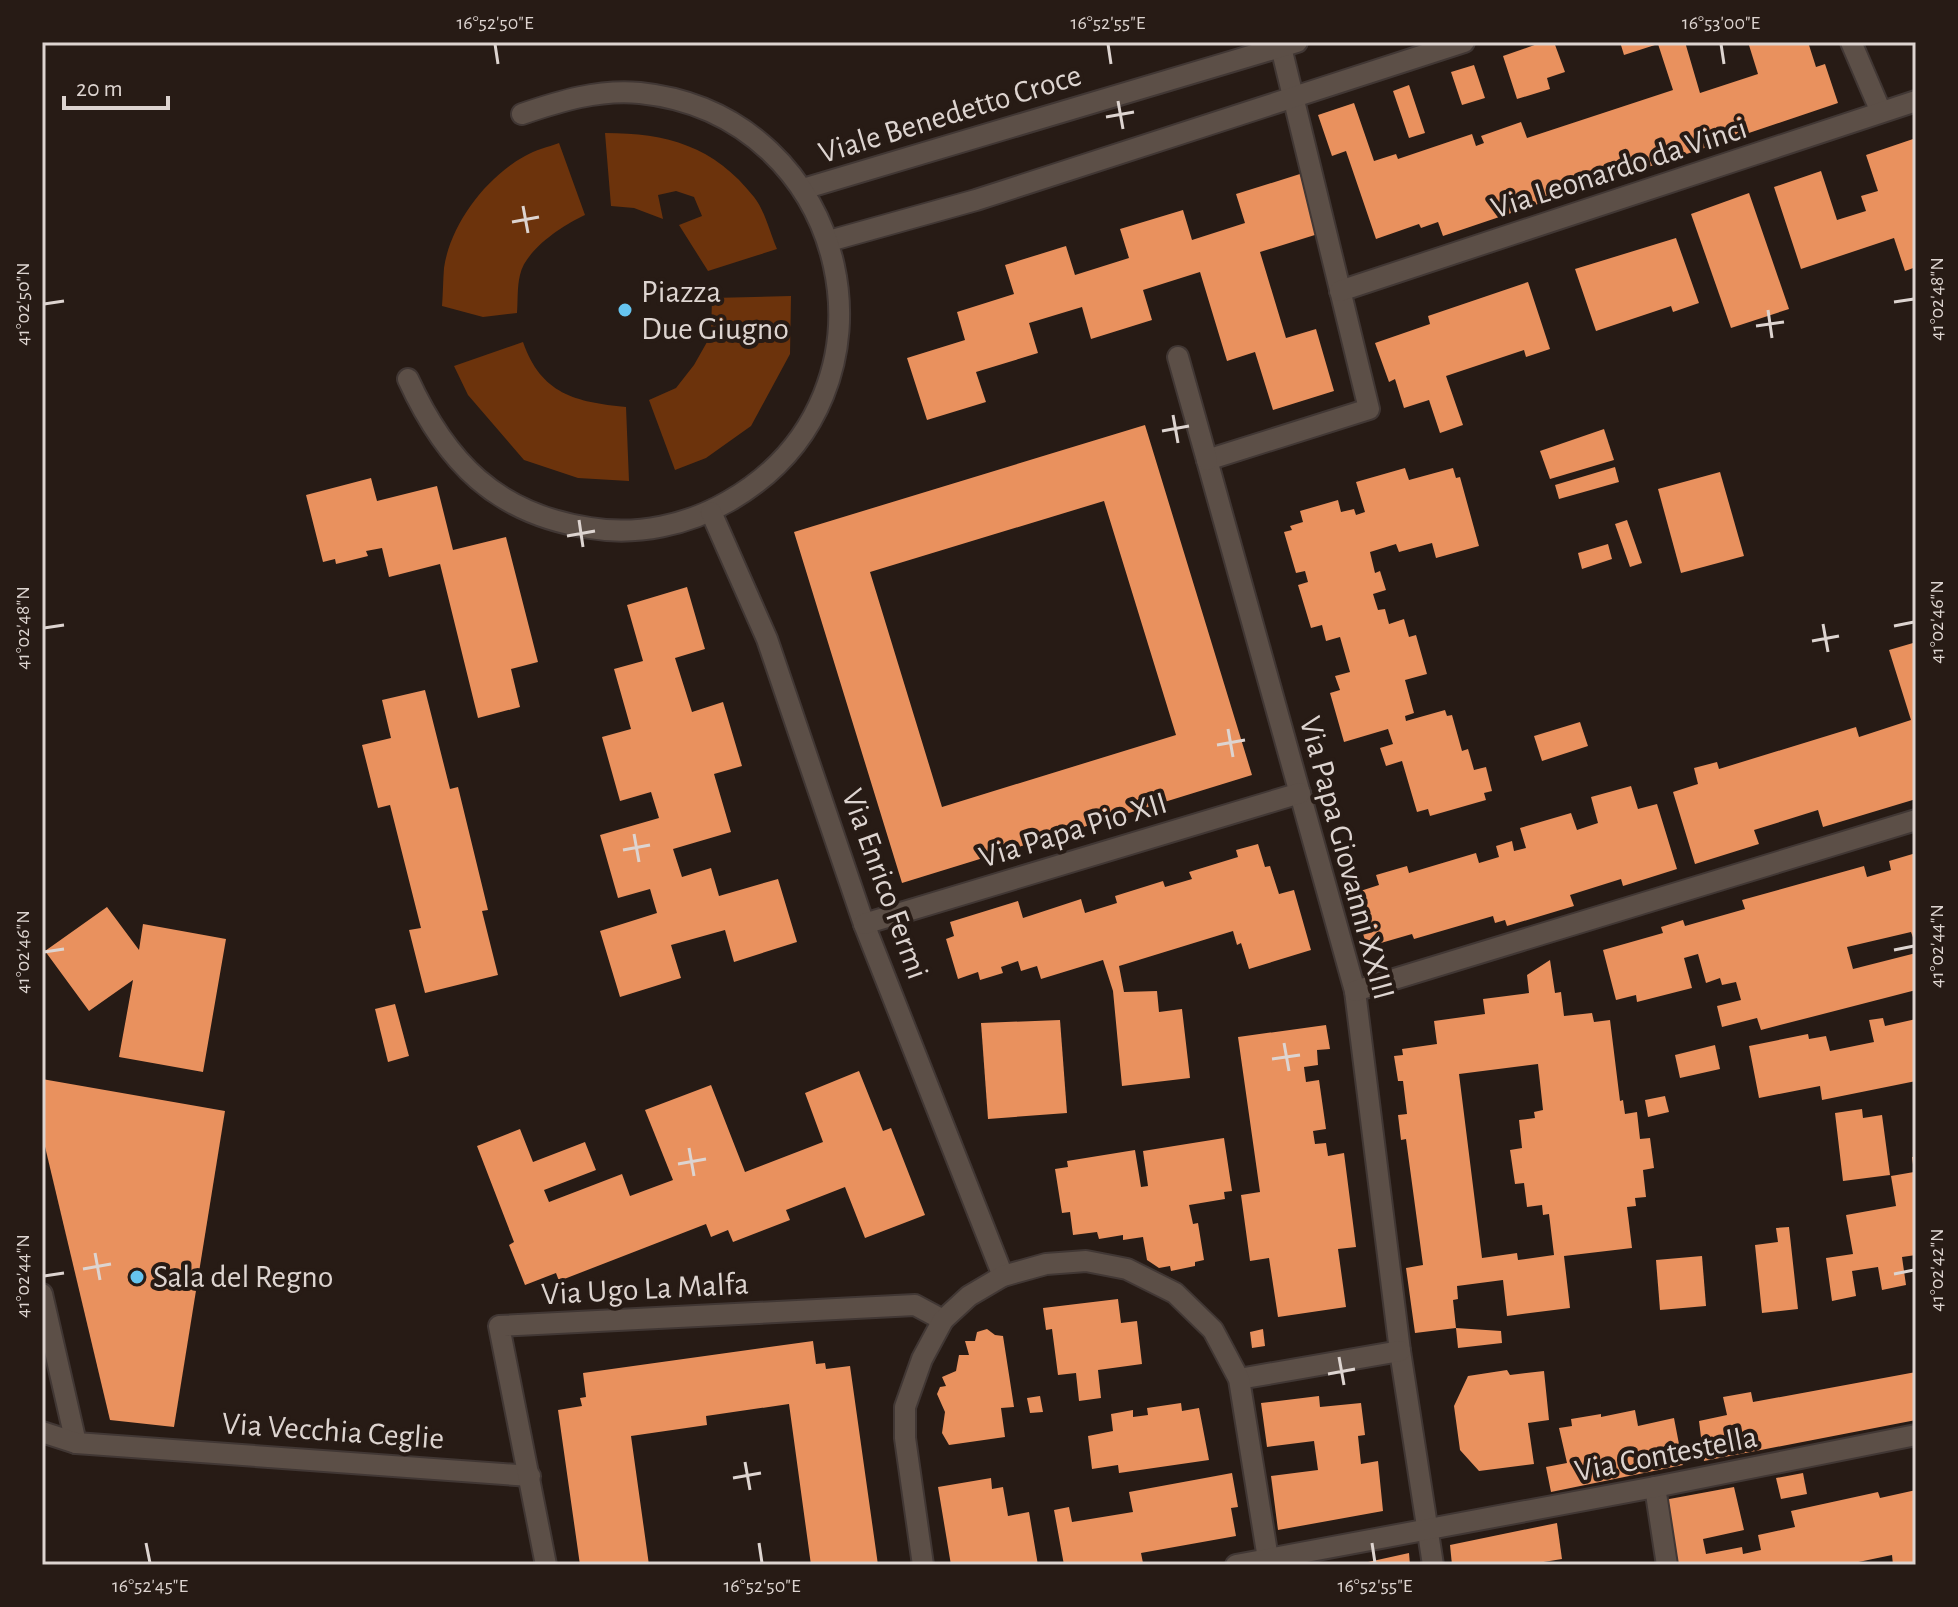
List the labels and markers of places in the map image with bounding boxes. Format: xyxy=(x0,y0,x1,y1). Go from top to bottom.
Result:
place label: Piazza Due Giugno xyxy=(641,276,789,345)
marker: Piazza Due Giugno xyxy=(616,301,634,319)
place label: Sala del Regno xyxy=(153,1261,334,1293)
marker: Sala del Regno xyxy=(128,1268,146,1286)

